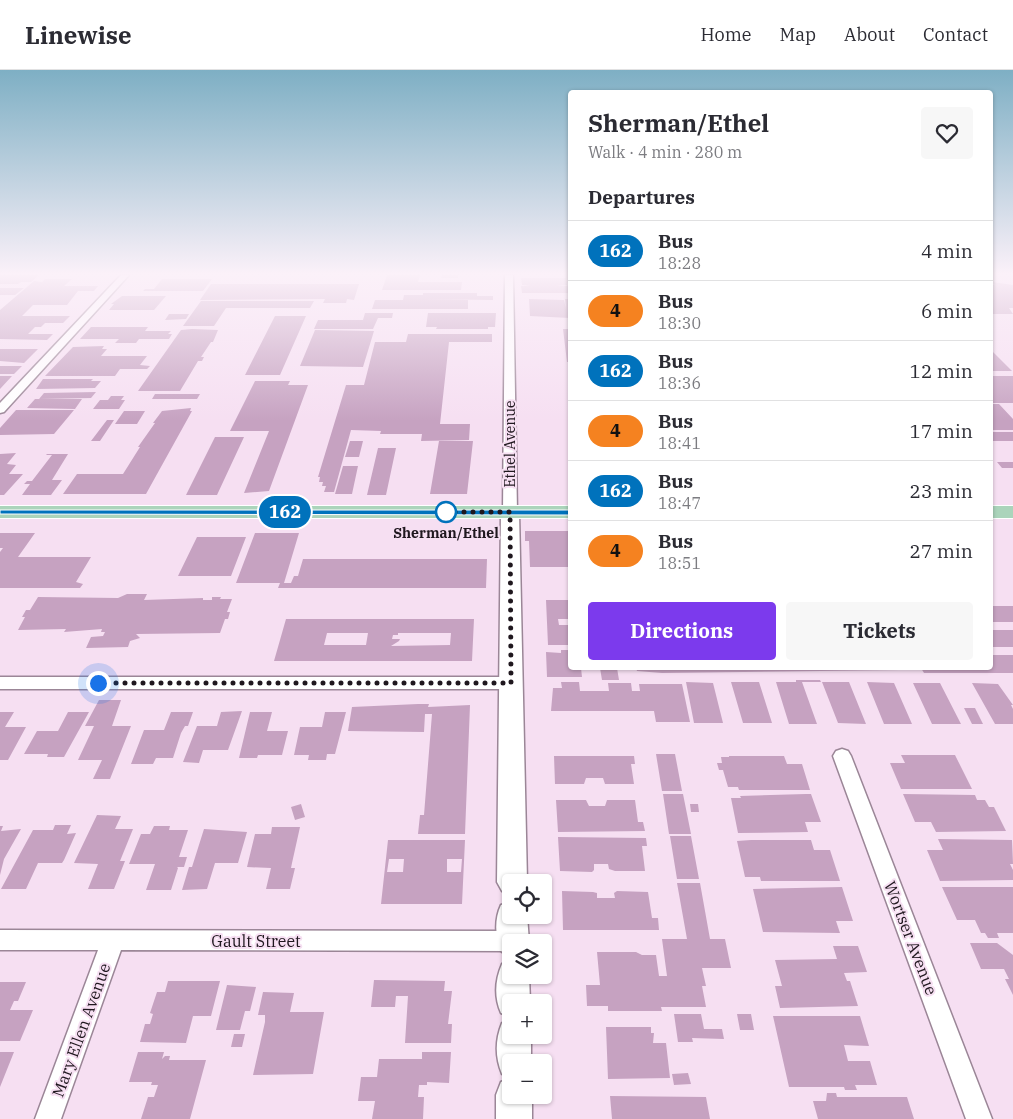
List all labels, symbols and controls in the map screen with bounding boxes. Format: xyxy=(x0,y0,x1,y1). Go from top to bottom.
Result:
text: Linewise xyxy=(25,19,132,51)
text: Home xyxy=(700,23,752,46)
text: Map xyxy=(780,23,816,46)
text: About xyxy=(844,23,895,46)
text: Contact xyxy=(923,23,988,46)
text: Sherman/Ethel xyxy=(588,107,769,139)
button: heart xyxy=(921,107,973,159)
text: Walk · 4 min · 280 m xyxy=(588,142,742,162)
text: Departures xyxy=(588,185,695,209)
text: Bus xyxy=(658,229,693,253)
text: 162 xyxy=(599,239,632,262)
text: 4 min xyxy=(921,239,973,263)
text: 18:28 xyxy=(658,253,701,273)
text: Bus xyxy=(658,289,693,313)
text: 4 xyxy=(610,299,621,322)
text: 6 min xyxy=(921,299,973,323)
text: 18:30 xyxy=(658,313,701,333)
text: Bus xyxy=(658,349,693,373)
text: 162 xyxy=(599,359,632,382)
text: 12 min xyxy=(910,359,973,383)
text: 18:36 xyxy=(658,373,701,393)
street label: Ethel Avenue xyxy=(501,401,519,487)
text: Bus xyxy=(658,409,693,433)
text: 4 xyxy=(610,419,621,442)
text: 17 min xyxy=(910,419,973,443)
text: 18:41 xyxy=(658,433,701,453)
text: Bus xyxy=(658,469,693,493)
text: 162 xyxy=(599,479,632,502)
text: 23 min xyxy=(910,479,973,503)
text: 18:47 xyxy=(658,493,701,513)
line badge: 162 xyxy=(256,496,314,528)
text: 162 xyxy=(269,500,301,523)
marker: Sherman/Ethel xyxy=(435,501,457,523)
place label: Sherman/Ethel xyxy=(393,524,499,542)
text: Bus xyxy=(658,529,693,553)
text: 4 xyxy=(610,539,621,562)
text: 27 min xyxy=(910,539,973,563)
text: 18:51 xyxy=(658,553,701,573)
button: Directions xyxy=(588,602,776,660)
button: Tickets xyxy=(786,602,973,660)
your location xyxy=(86,671,111,696)
map controls xyxy=(502,874,552,1104)
button: locate xyxy=(502,874,552,924)
street label: Wortser Avenue xyxy=(880,878,942,998)
street label: Gault Street xyxy=(211,931,301,951)
button: layers xyxy=(502,934,552,984)
street label: Mary Ellen Avenue xyxy=(47,960,115,1100)
button: + xyxy=(502,994,552,1044)
button: − xyxy=(502,1054,552,1104)

